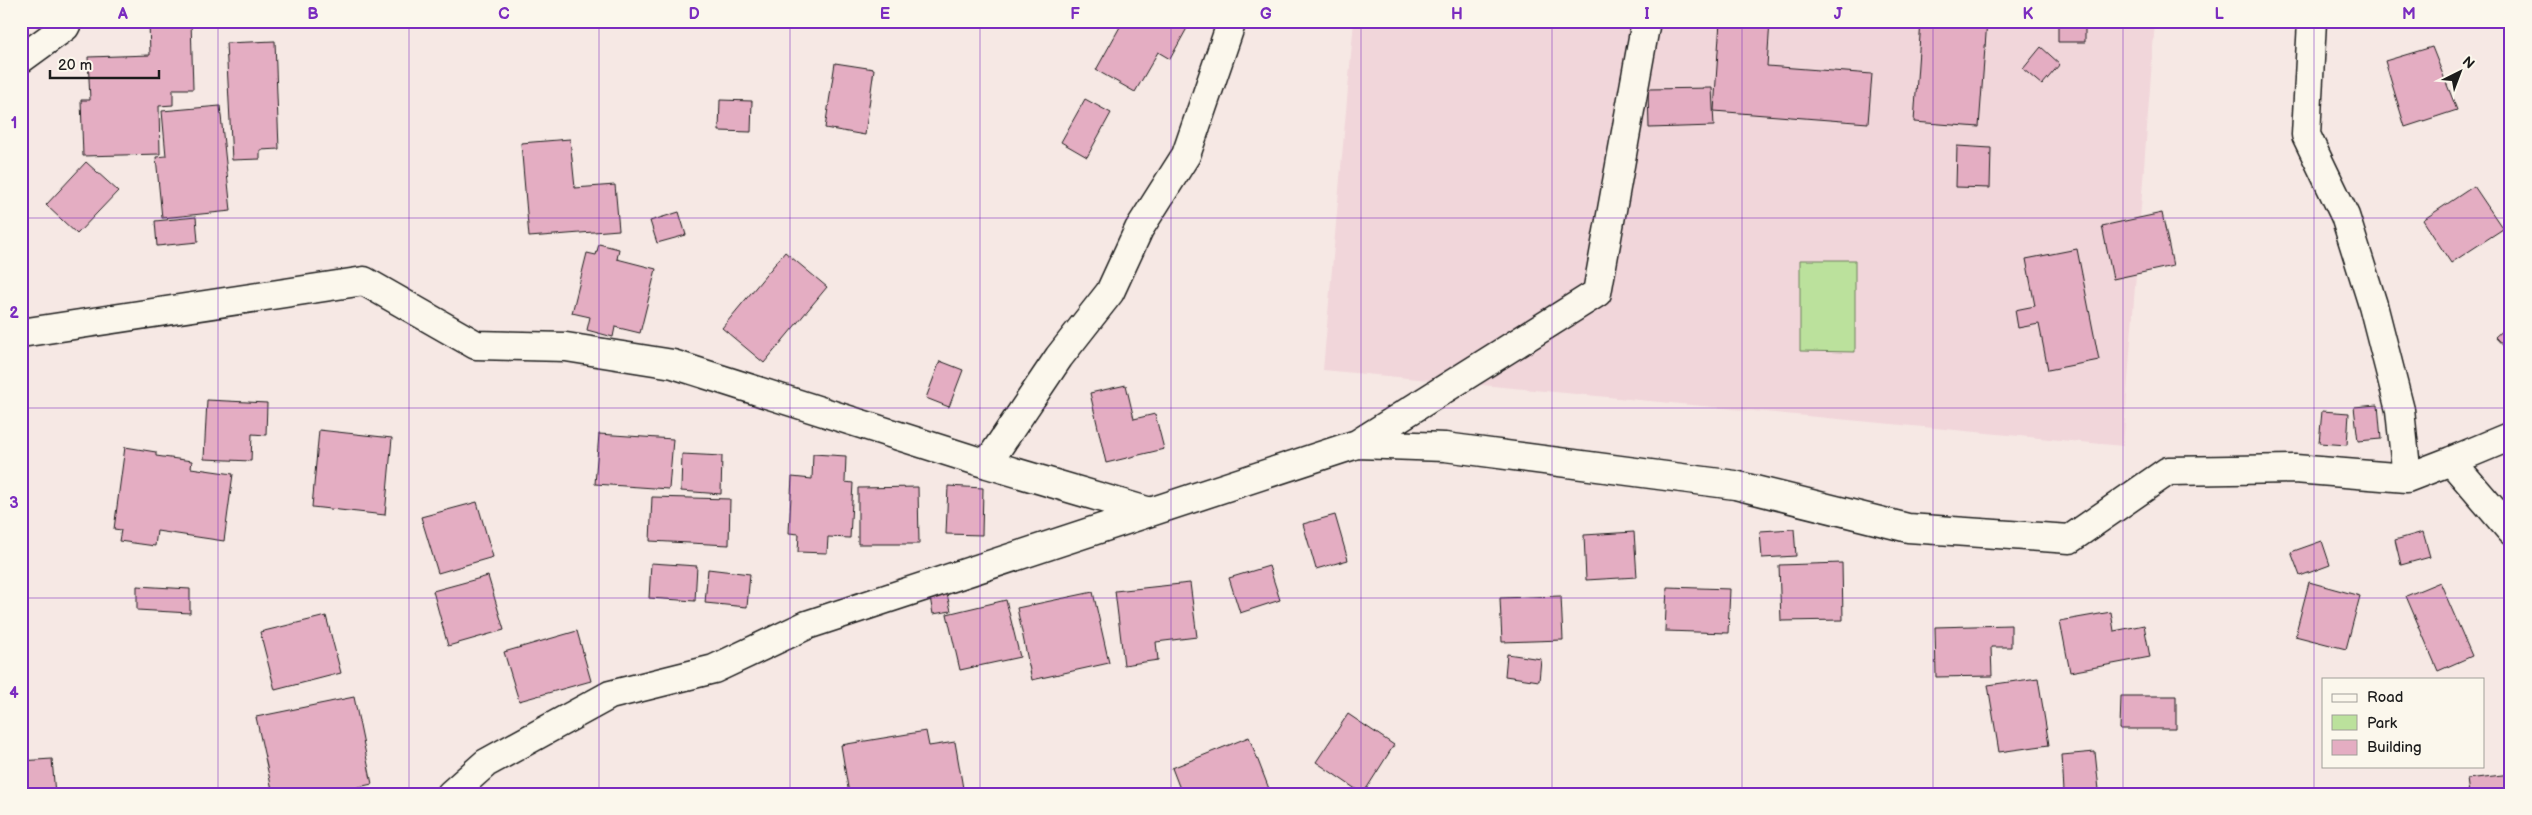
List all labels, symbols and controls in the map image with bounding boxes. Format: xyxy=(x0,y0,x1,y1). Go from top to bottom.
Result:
text: A xyxy=(117,5,128,24)
text: B xyxy=(307,5,319,24)
text: C xyxy=(498,5,510,24)
text: D xyxy=(688,5,700,24)
text: E xyxy=(880,5,890,24)
text: F xyxy=(1070,5,1080,24)
text: G xyxy=(1260,5,1272,24)
text: H xyxy=(1451,5,1463,24)
text: I xyxy=(1644,5,1650,24)
text: J xyxy=(1834,5,1843,24)
text: K xyxy=(2023,5,2034,24)
text: L xyxy=(2214,5,2224,24)
text: M xyxy=(2402,5,2416,24)
scale bar xyxy=(50,48,159,80)
north arrow xyxy=(2434,48,2484,98)
text: N xyxy=(2459,53,2478,73)
text: 20 m xyxy=(58,56,92,75)
text: 1 xyxy=(11,114,17,133)
text: 2 xyxy=(9,304,19,323)
text: 3 xyxy=(9,494,19,513)
legend xyxy=(2322,678,2484,768)
text: 4 xyxy=(9,684,19,703)
text: Road xyxy=(2367,688,2403,707)
text: Park xyxy=(2367,714,2398,733)
text: Building xyxy=(2367,738,2422,757)

